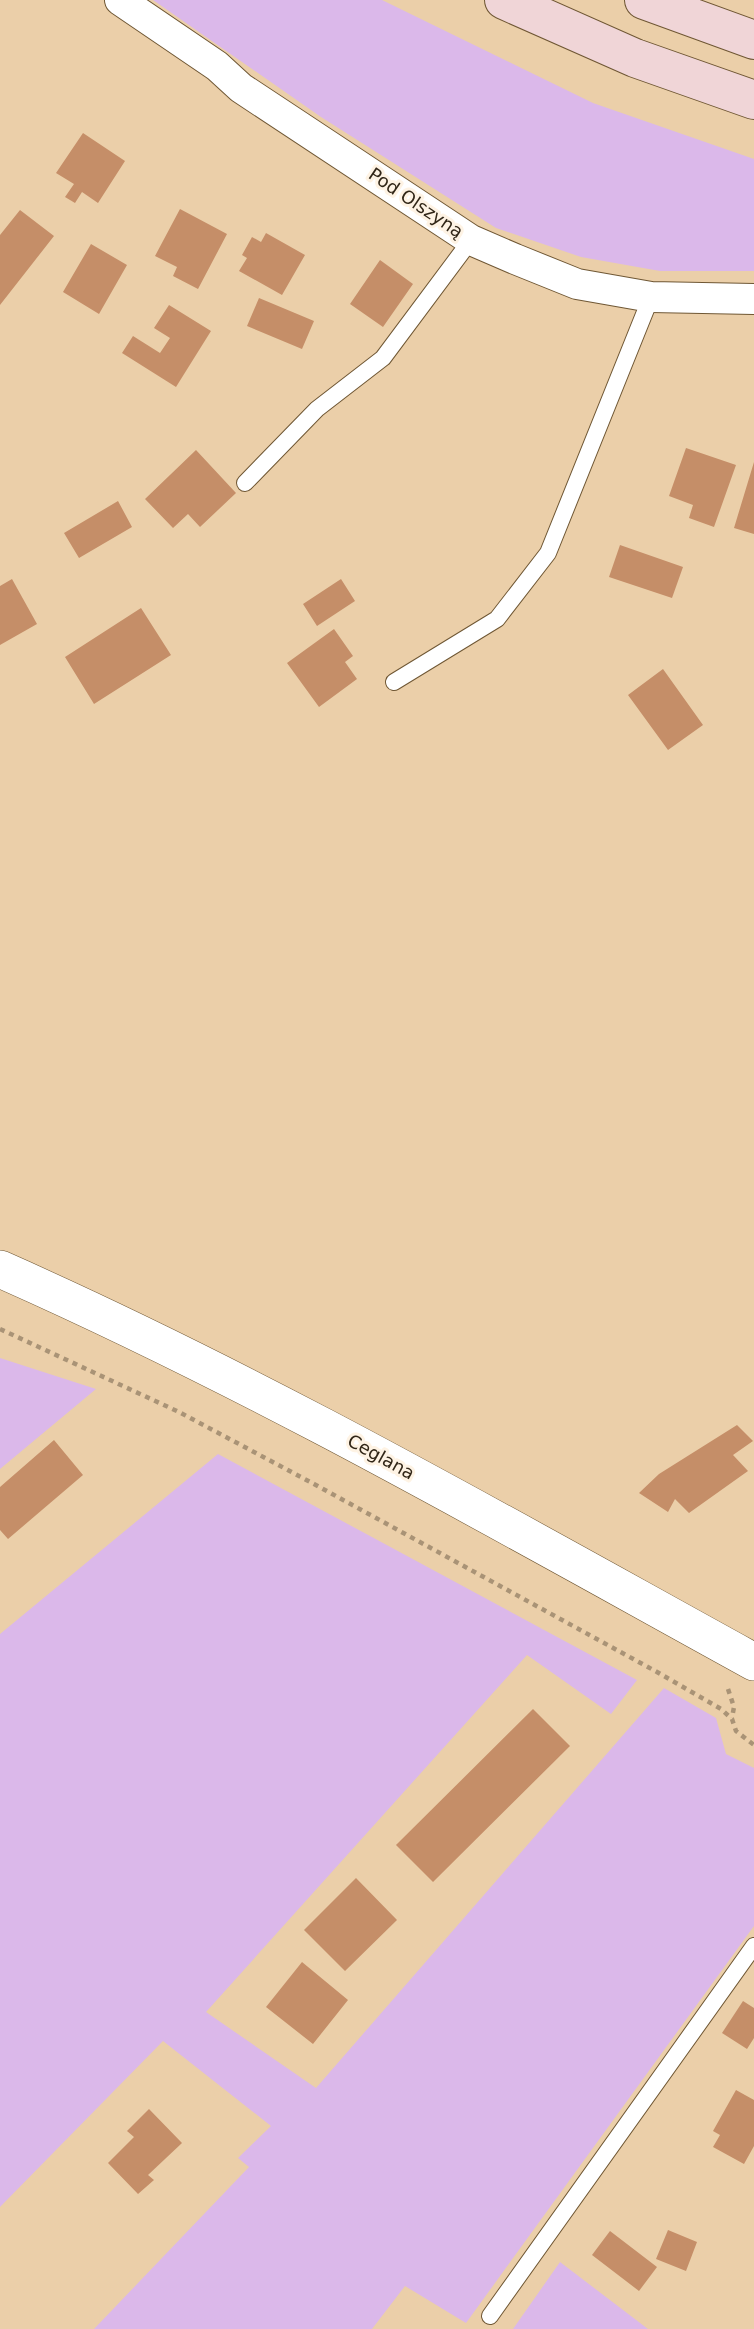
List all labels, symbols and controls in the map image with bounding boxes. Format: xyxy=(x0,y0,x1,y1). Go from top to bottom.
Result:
street label: Pod Olszyną xyxy=(365,163,468,242)
street label: Ceglana xyxy=(344,1430,418,1484)

